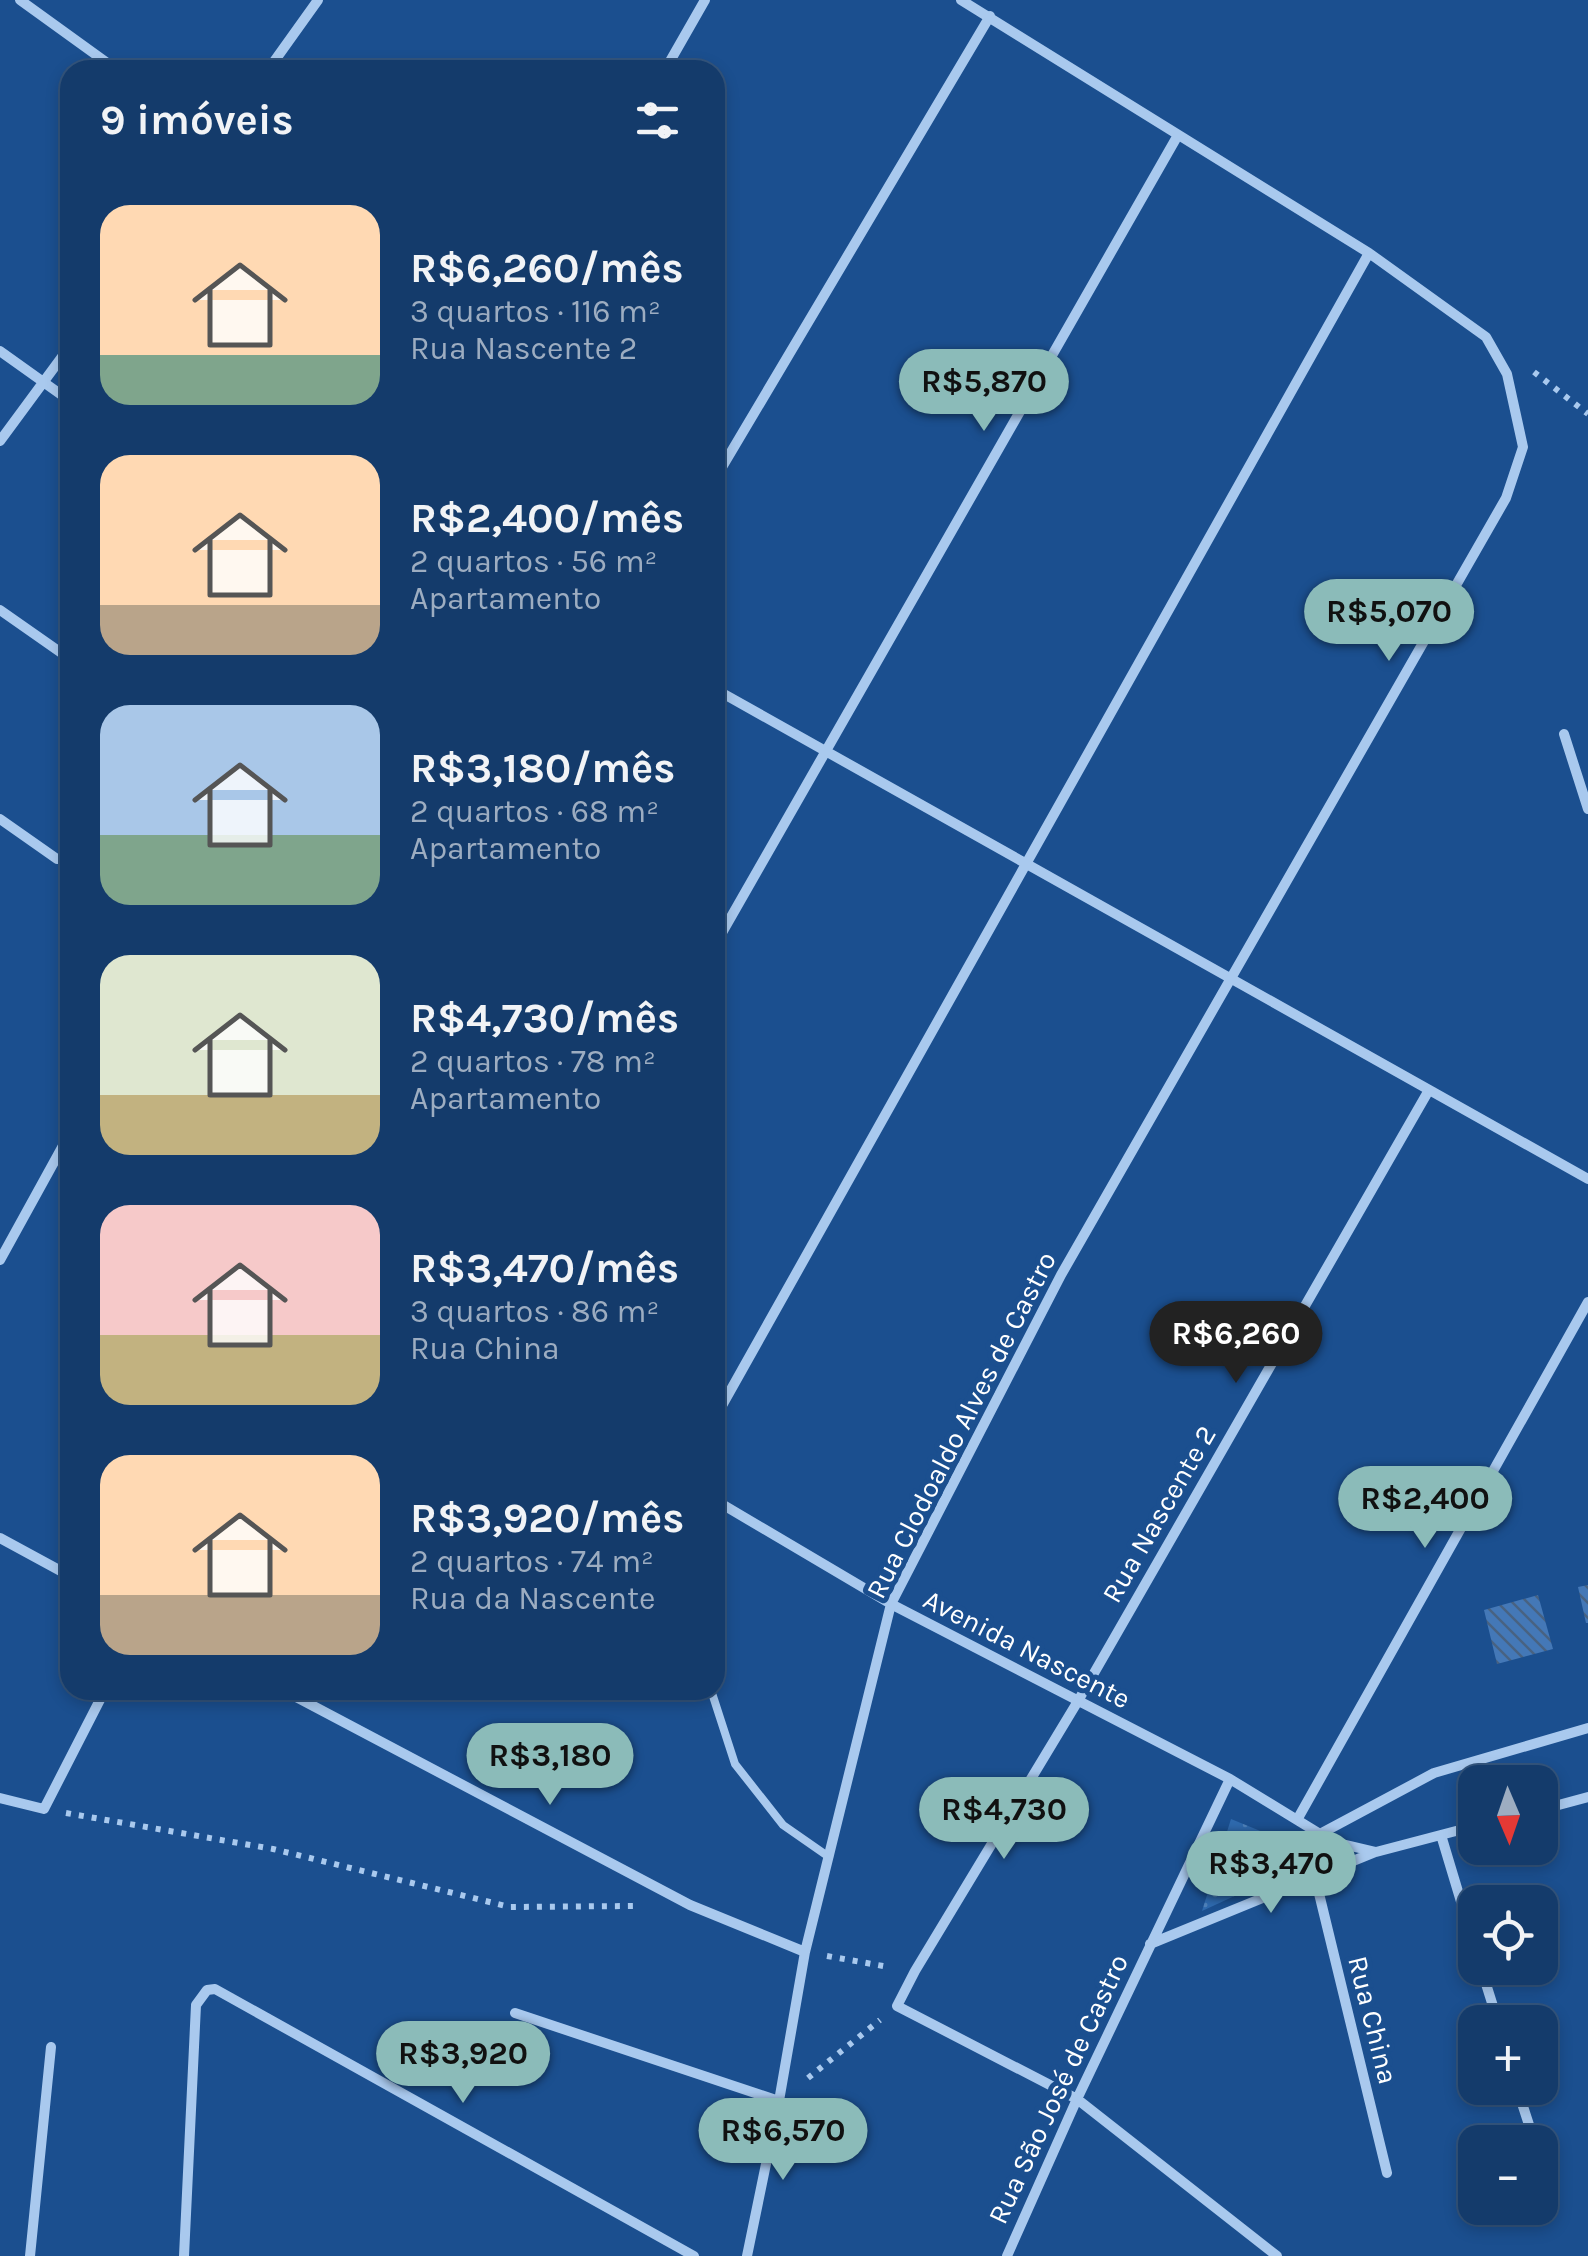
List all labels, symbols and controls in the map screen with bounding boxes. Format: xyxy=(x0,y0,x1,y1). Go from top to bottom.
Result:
icon: filters xyxy=(630,93,685,148)
text: 9 imóveis xyxy=(100,95,294,145)
text: R$6,260/mês xyxy=(410,243,684,293)
icon: home xyxy=(180,245,300,365)
text: 3 quartos · 116 m² xyxy=(410,293,661,330)
text: Rua Nascente 2 xyxy=(410,330,637,367)
pin: R$5,870 xyxy=(892,349,1076,434)
text: R$5,870 xyxy=(921,363,1047,400)
text: R$2,400/mês xyxy=(410,493,684,543)
icon: home xyxy=(180,495,300,615)
text: 2 quartos · 56 m² xyxy=(410,543,657,580)
pin: R$5,070 xyxy=(1297,579,1481,664)
text: Apartamento xyxy=(410,580,601,617)
text: R$5,070 xyxy=(1326,593,1452,630)
text: R$3,180/mês xyxy=(410,743,675,793)
icon: home xyxy=(180,745,300,865)
text: 2 quartos · 68 m² xyxy=(410,793,659,830)
text: Apartamento xyxy=(410,830,601,867)
text: R$4,730/mês xyxy=(410,993,679,1043)
icon: home xyxy=(180,995,300,1115)
text: 2 quartos · 78 m² xyxy=(410,1043,656,1080)
text: Apartamento xyxy=(410,1080,601,1117)
text: R$3,470/mês xyxy=(410,1243,679,1293)
icon: home xyxy=(180,1245,300,1365)
street label: Rua Clodoaldo Alves de Castro xyxy=(859,1246,1063,1604)
text: 3 quartos · 86 m² xyxy=(410,1293,659,1330)
pin: R$6,260 xyxy=(1144,1301,1328,1386)
text: R$6,260 xyxy=(1171,1315,1301,1352)
text: Rua China xyxy=(410,1330,560,1367)
street label: Rua Nascente 2 xyxy=(1095,1420,1223,1608)
pin: R$2,400 xyxy=(1333,1466,1517,1551)
text: R$2,400 xyxy=(1360,1480,1490,1517)
text: R$3,920/mês xyxy=(410,1493,684,1543)
icon: home xyxy=(180,1495,300,1615)
text: 2 quartos · 74 m² xyxy=(410,1543,654,1580)
text: Rua da Nascente xyxy=(410,1580,655,1617)
street label: Avenida Nascente xyxy=(918,1583,1136,1715)
pin: R$3,180 xyxy=(458,1723,642,1808)
text: R$3,180 xyxy=(489,1737,611,1774)
north arrow xyxy=(1458,1765,1558,1865)
map controls xyxy=(1458,1765,1558,2225)
pin: R$4,730 xyxy=(912,1777,1096,1862)
text: R$4,730 xyxy=(941,1791,1067,1828)
pin: R$3,470 xyxy=(1179,1831,1363,1916)
text: R$3,470 xyxy=(1208,1845,1334,1882)
button: locate xyxy=(1458,1885,1558,1985)
street label: Rua São José de Castro xyxy=(981,1949,1135,2229)
street label: Rua China xyxy=(1341,1953,1405,2087)
button: + xyxy=(1458,2005,1558,2105)
pin: R$3,920 xyxy=(371,2021,555,2106)
text: R$3,920 xyxy=(398,2035,528,2072)
pin: R$6,570 xyxy=(691,2098,875,2183)
text: R$6,570 xyxy=(721,2112,845,2149)
button: − xyxy=(1458,2125,1558,2225)

